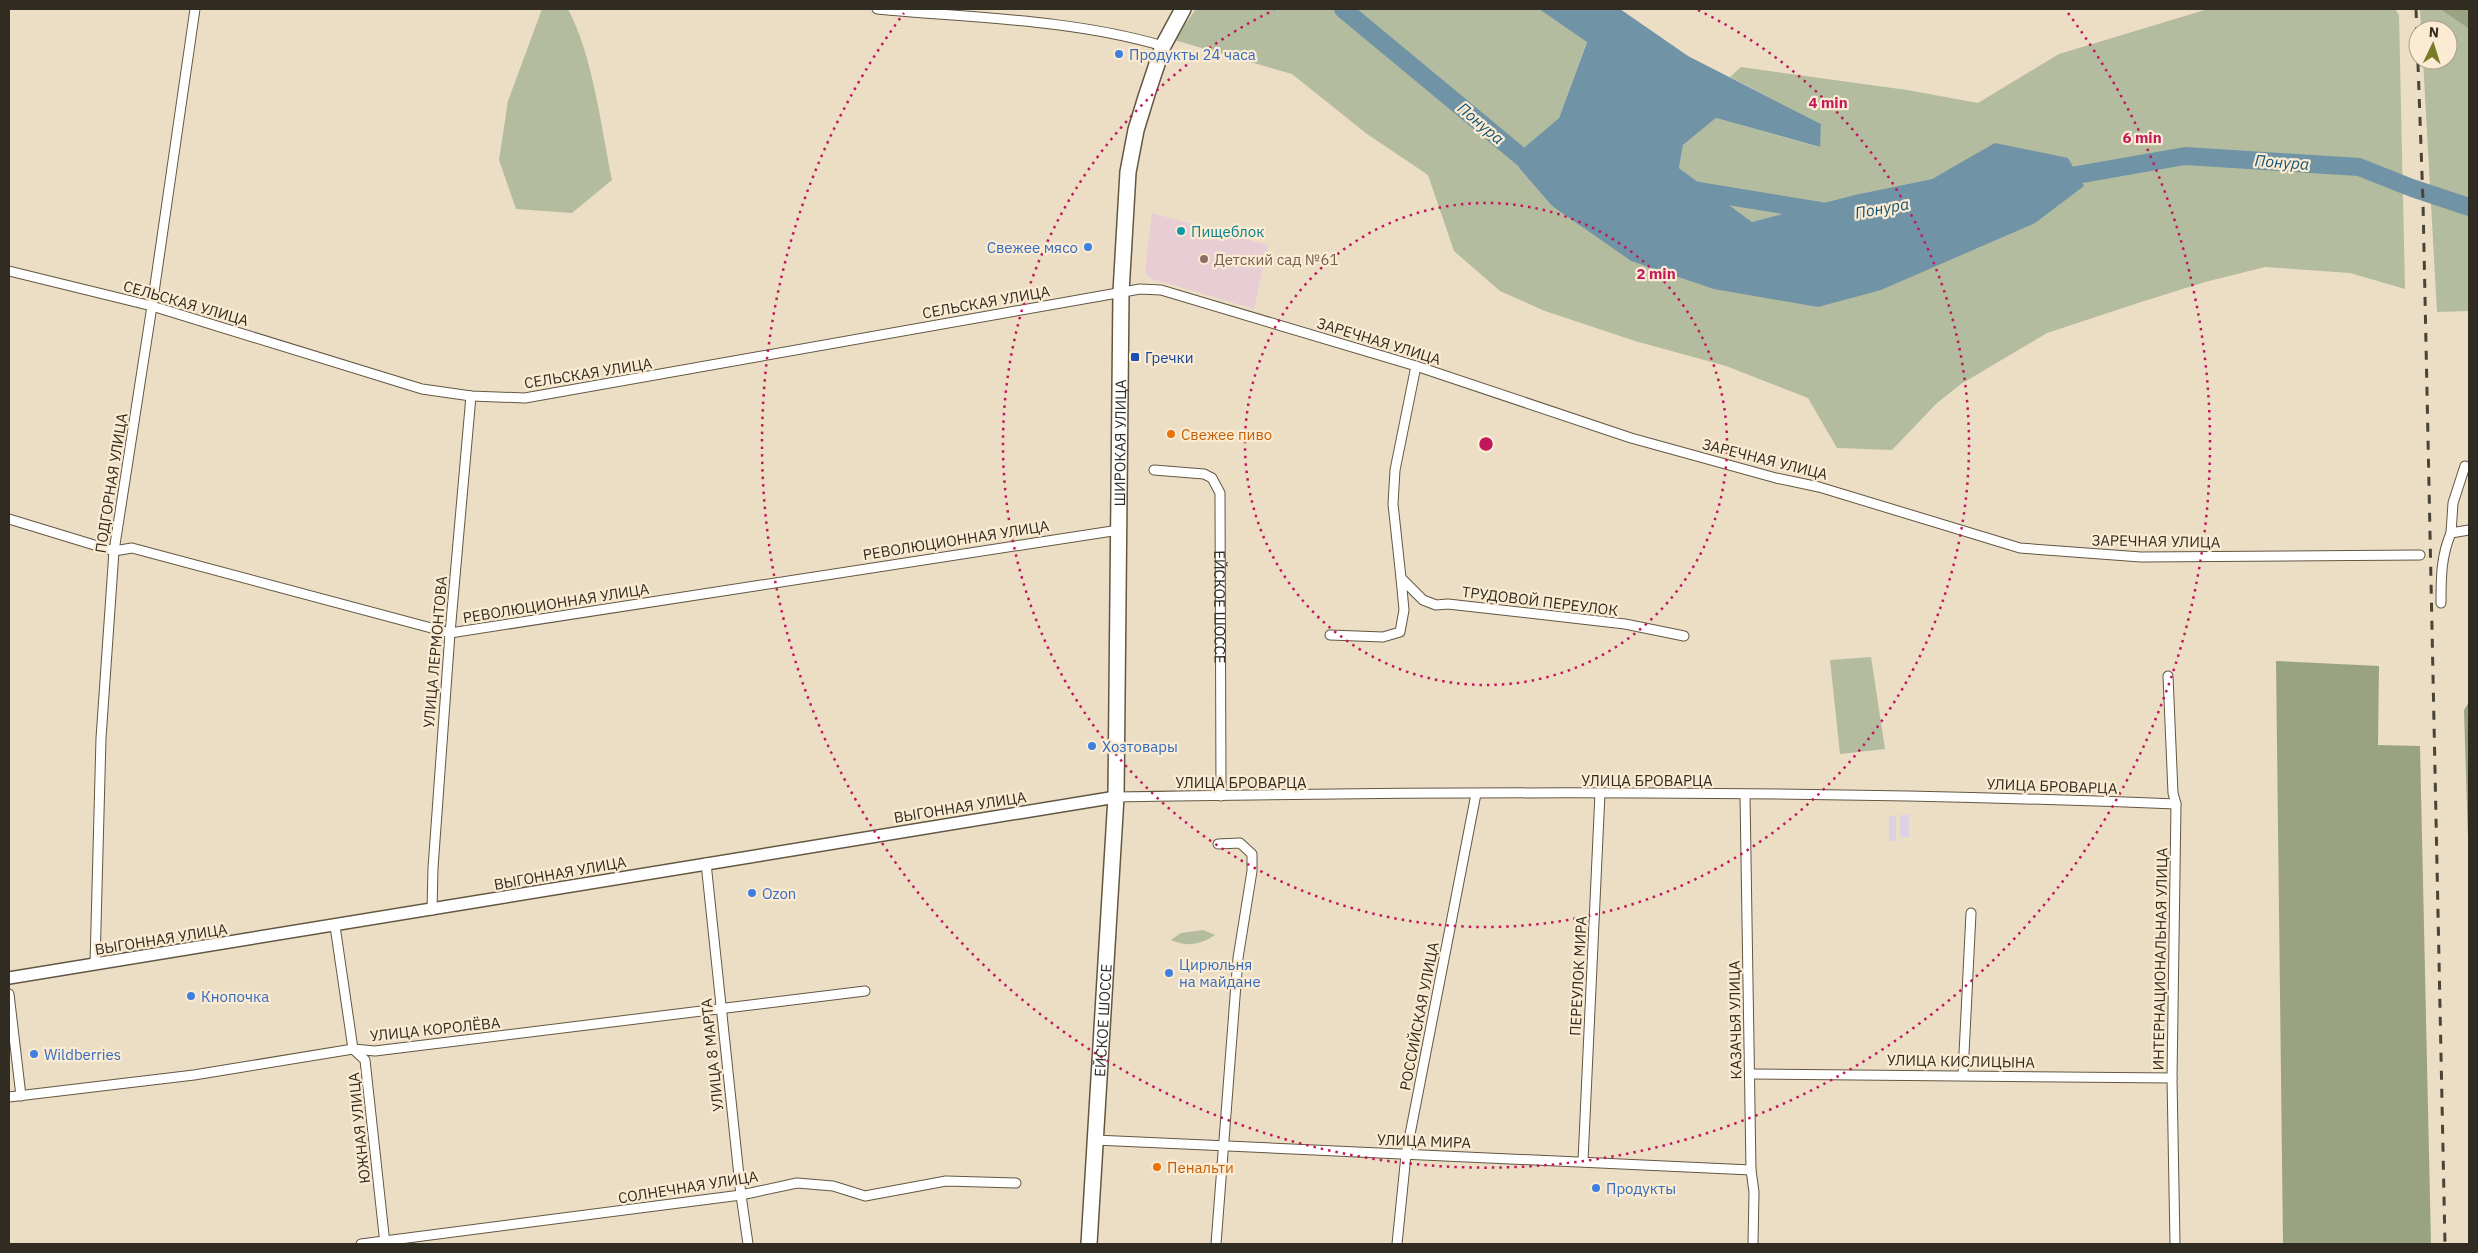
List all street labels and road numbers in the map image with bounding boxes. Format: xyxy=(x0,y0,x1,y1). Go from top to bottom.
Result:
street label: СЕЛЬСКАЯ УЛИЦА xyxy=(121,276,251,330)
street label: СЕЛЬСКАЯ УЛИЦА xyxy=(921,281,1052,323)
street label: ЗАРЕЧНАЯ УЛИЦА xyxy=(1315,313,1444,369)
street label: СЕЛЬСКАЯ УЛИЦА xyxy=(523,353,654,393)
street label: ШИРОКАЯ УЛИЦА xyxy=(1109,379,1130,506)
street label: ПОДГОРНАЯ УЛИЦА xyxy=(91,411,131,554)
street label: ЗАРЕЧНАЯ УЛИЦА xyxy=(1700,434,1830,484)
street label: РЕВОЛЮЦИОННАЯ УЛИЦА xyxy=(862,516,1051,564)
street label: ЗАРЕЧНАЯ УЛИЦА xyxy=(2091,530,2221,552)
street label: ЕЙСКОЕ ШОССЕ xyxy=(1211,550,1230,664)
street label: УЛИЦА ЛЕРМОНТОВА xyxy=(419,575,451,729)
street label: РЕВОЛЮЦИОННАЯ УЛИЦА xyxy=(462,579,651,627)
street label: ТРУДОВОЙ ПЕРЕУЛОК xyxy=(1461,582,1619,620)
street label: УЛИЦА БРОВАРЦА xyxy=(1581,771,1713,790)
street label: УЛИЦА БРОВАРЦА xyxy=(1175,773,1307,792)
street label: УЛИЦА БРОВАРЦА xyxy=(1986,774,2118,798)
street label: ВЫГОННАЯ УЛИЦА xyxy=(892,787,1028,827)
street label: ИНТЕРНАЦИОНАЛЬНАЯ УЛИЦА xyxy=(2149,847,2171,1071)
street label: ВЫГОННАЯ УЛИЦА xyxy=(492,852,628,894)
street label: ПЕРЕУЛОК МИРА xyxy=(1565,915,1591,1037)
street label: ВЫГОННАЯ УЛИЦА xyxy=(93,919,229,959)
street label: РОССИЙСКАЯ УЛИЦА xyxy=(1395,940,1443,1092)
street label: КАЗАЧЬЯ УЛИЦА xyxy=(1724,960,1746,1080)
street label: ЕЙСКОЕ ШОССЕ xyxy=(1090,963,1115,1078)
street label: УЛИЦА 8 МАРТА xyxy=(697,997,727,1113)
street label: УЛИЦА КОРОЛЁВА xyxy=(369,1013,501,1045)
street label: УЛИЦА КИСЛИЦЫНА xyxy=(1887,1050,2036,1072)
street label: ЮЖНАЯ УЛИЦА xyxy=(344,1071,374,1185)
street label: УЛИЦА МИРА xyxy=(1377,1130,1472,1152)
street label: СОЛНЕЧНАЯ УЛИЦА xyxy=(617,1166,760,1207)

